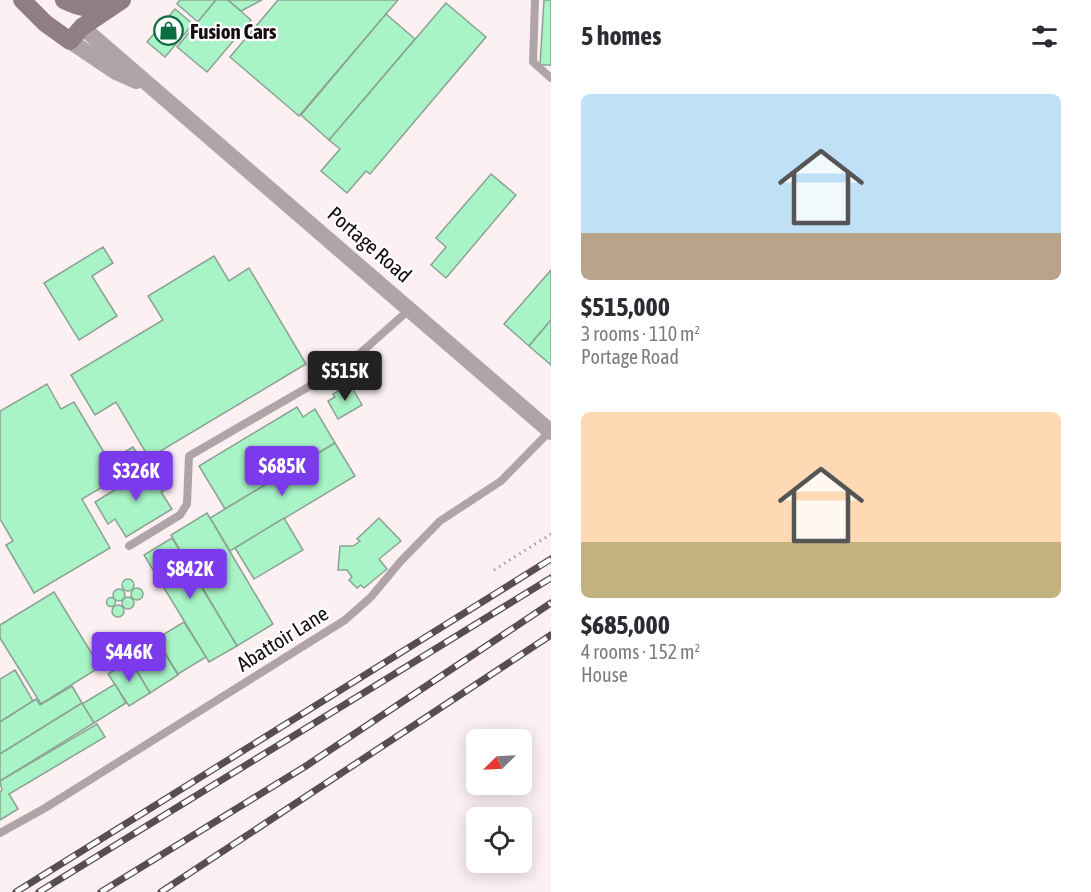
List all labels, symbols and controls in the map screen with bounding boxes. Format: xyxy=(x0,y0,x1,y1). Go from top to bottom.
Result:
shop icon: Fusion Cars xyxy=(153,15,185,47)
place label: Fusion Cars xyxy=(190,19,277,43)
icon: filters xyxy=(1028,20,1061,53)
text: 5 homes xyxy=(581,21,661,51)
icon: home xyxy=(767,133,875,241)
street label: Portage Road xyxy=(323,201,417,287)
text: $515,000 xyxy=(581,292,670,322)
text: 3 rooms · 110 m² xyxy=(581,322,700,345)
text: Portage Road xyxy=(581,345,679,368)
pin: $515K xyxy=(303,351,387,402)
text: $515K xyxy=(322,359,368,382)
pin: $685K xyxy=(240,446,324,497)
pin: $326K xyxy=(94,451,178,502)
icon: home xyxy=(767,451,875,559)
text: $685K xyxy=(259,454,305,477)
text: $326K xyxy=(113,459,159,482)
pin: $842K xyxy=(148,549,232,600)
text: $842K xyxy=(167,557,213,580)
street label: Abattoir Lane xyxy=(232,600,332,676)
text: $685,000 xyxy=(581,610,670,640)
pin: $446K xyxy=(87,632,171,683)
text: $446K xyxy=(106,640,152,663)
text: 4 rooms · 152 m² xyxy=(581,640,700,663)
text: House xyxy=(581,663,628,686)
north arrow xyxy=(466,729,532,795)
map controls xyxy=(466,729,532,873)
button: locate xyxy=(466,807,532,873)

